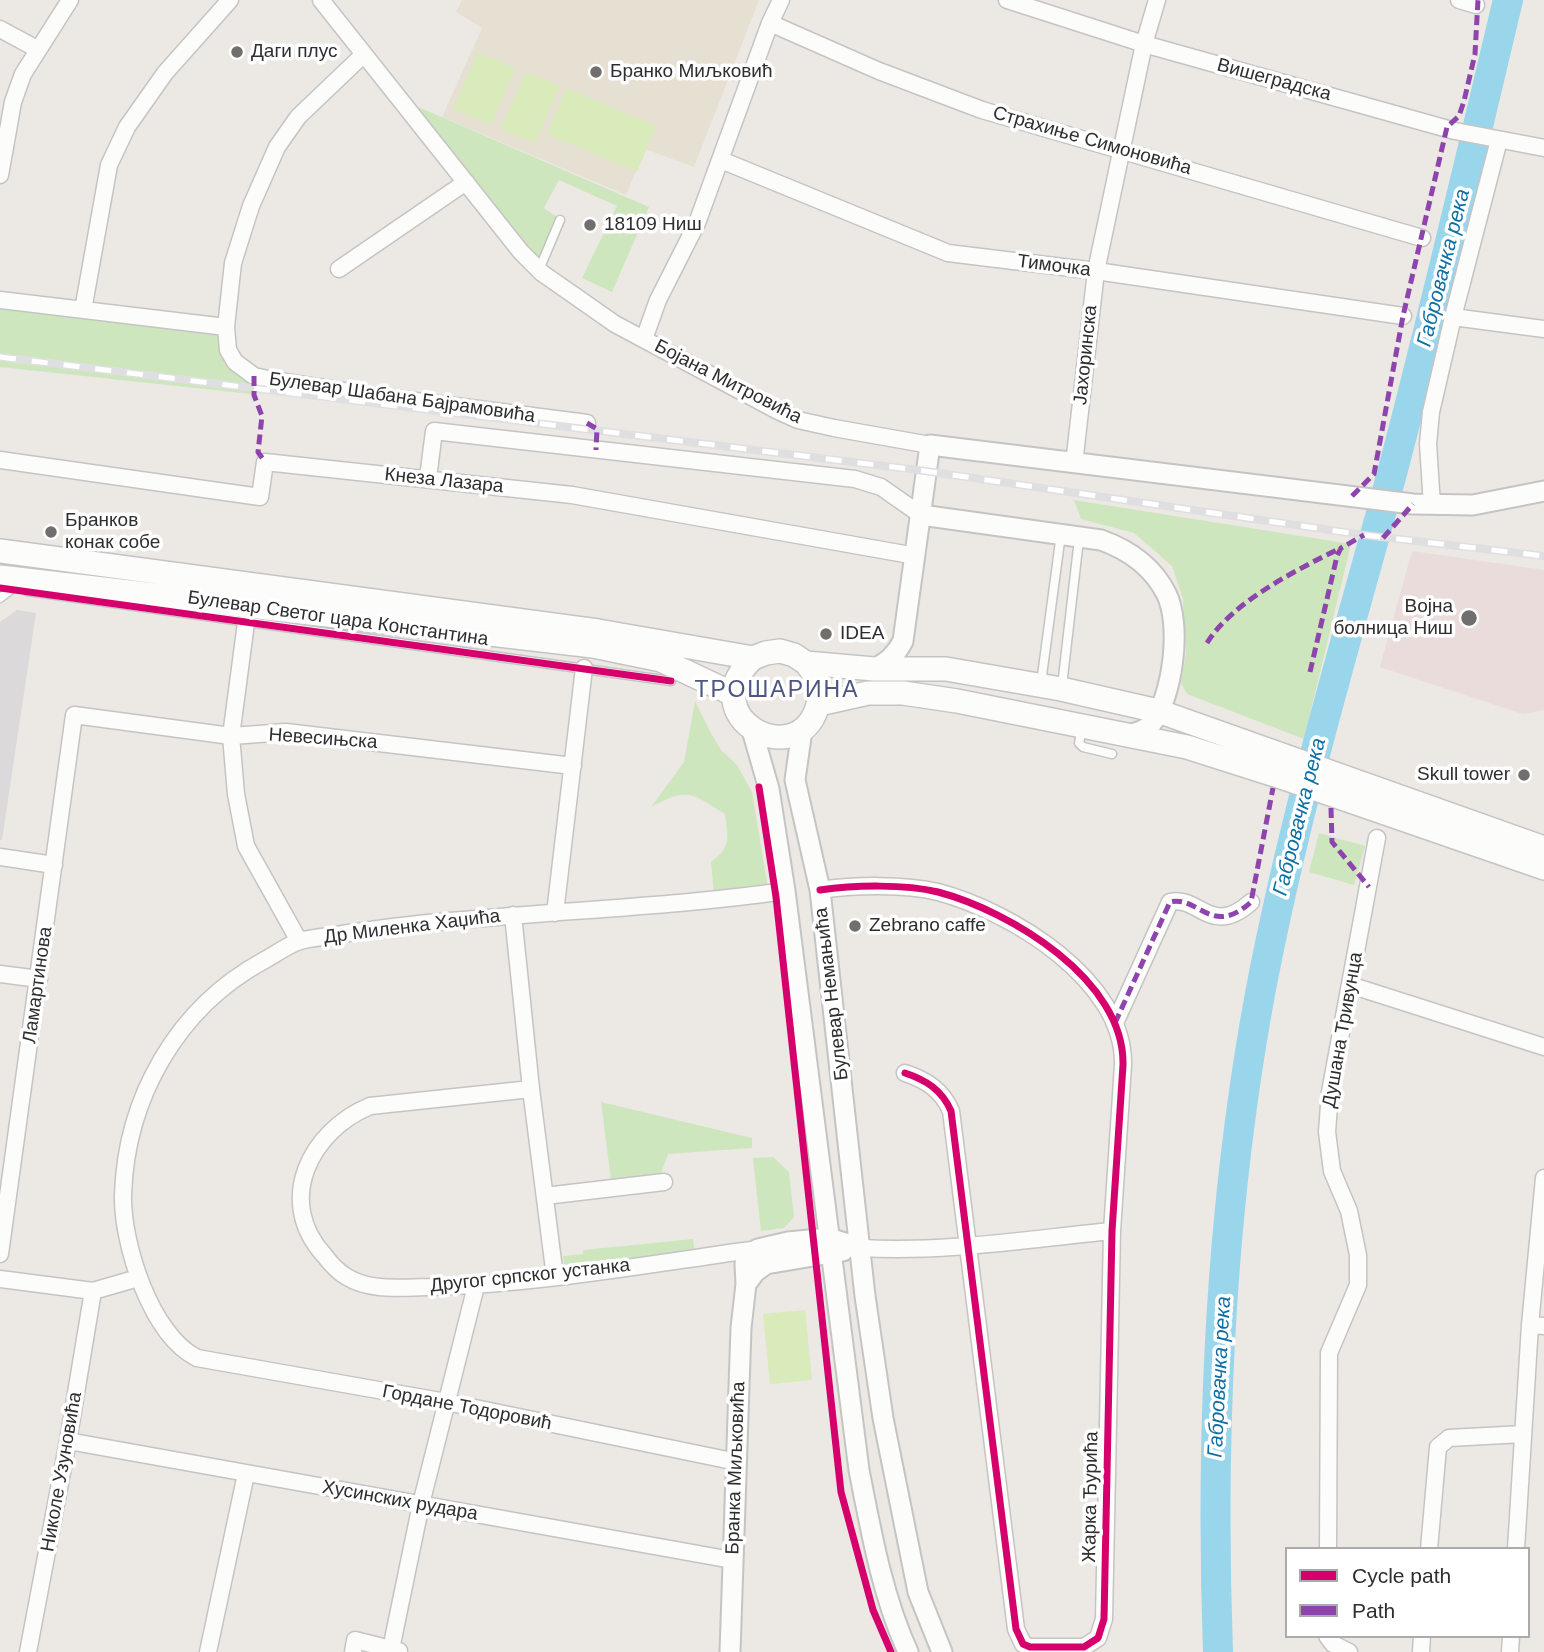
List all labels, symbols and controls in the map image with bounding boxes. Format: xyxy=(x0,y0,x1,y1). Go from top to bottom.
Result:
place label: Даги плус xyxy=(251,41,337,63)
marker: Даги плус xyxy=(229,44,245,60)
street label: Вишеградска xyxy=(1215,54,1333,106)
place label: Бранко Миљковић xyxy=(610,61,772,83)
marker: Бранко Миљковић xyxy=(588,64,604,80)
street label: Страхиње Симоновића xyxy=(990,102,1194,180)
water label: Габровачка река xyxy=(1412,187,1476,349)
place label: 18109 Ниш xyxy=(604,214,702,236)
marker: 18109 Ниш xyxy=(582,217,598,233)
street label: Тимочка xyxy=(1016,250,1092,282)
street label: Јахоринска xyxy=(1069,304,1103,406)
street label: Бојана Митровића xyxy=(651,335,805,429)
street label: Булевар Шабана Бајрамовића xyxy=(268,368,536,428)
street label: Кнеза Лазара xyxy=(383,463,505,499)
place label: Бранков конак собе xyxy=(65,510,160,554)
marker: Бранков конак собе xyxy=(43,524,59,540)
street label: Булевар Светог цара Константина xyxy=(186,587,490,651)
place label: Војна болница Ниш xyxy=(1333,596,1453,640)
marker: Војна болница Ниш xyxy=(1459,608,1479,628)
place label: IDEA xyxy=(840,623,884,645)
marker: IDEA xyxy=(818,626,834,642)
district label: ТРОШАРИНА xyxy=(696,677,858,705)
street label: Невесињска xyxy=(268,724,378,754)
water label: Габровачка река xyxy=(1268,736,1332,898)
place label: Skull tower xyxy=(1417,764,1510,786)
marker: Skull tower xyxy=(1516,767,1532,783)
street label: Др Миленка Хаџића xyxy=(323,905,501,949)
street label: Булевар Немањића xyxy=(810,906,854,1082)
place label: Zebrano caffe xyxy=(869,915,986,937)
marker: Zebrano caffe xyxy=(847,918,863,934)
street label: Ламартинова xyxy=(19,925,57,1045)
street label: Душана Тривунца xyxy=(1318,950,1368,1110)
street label: Другог српског устанка xyxy=(429,1254,631,1298)
water label: Габровачка река xyxy=(1203,1296,1237,1458)
street label: Гордане Тодоровић xyxy=(380,1380,554,1436)
street label: Бранка Миљковића xyxy=(722,1381,750,1555)
street label: Николе Узуновића xyxy=(37,1390,87,1554)
street label: Жарка Ђурића xyxy=(1078,1431,1104,1563)
street label: Хусинских рудара xyxy=(321,1476,479,1526)
legend xyxy=(1285,1547,1530,1638)
text: Cycle path xyxy=(1352,1564,1451,1587)
text: Path xyxy=(1352,1599,1395,1622)

